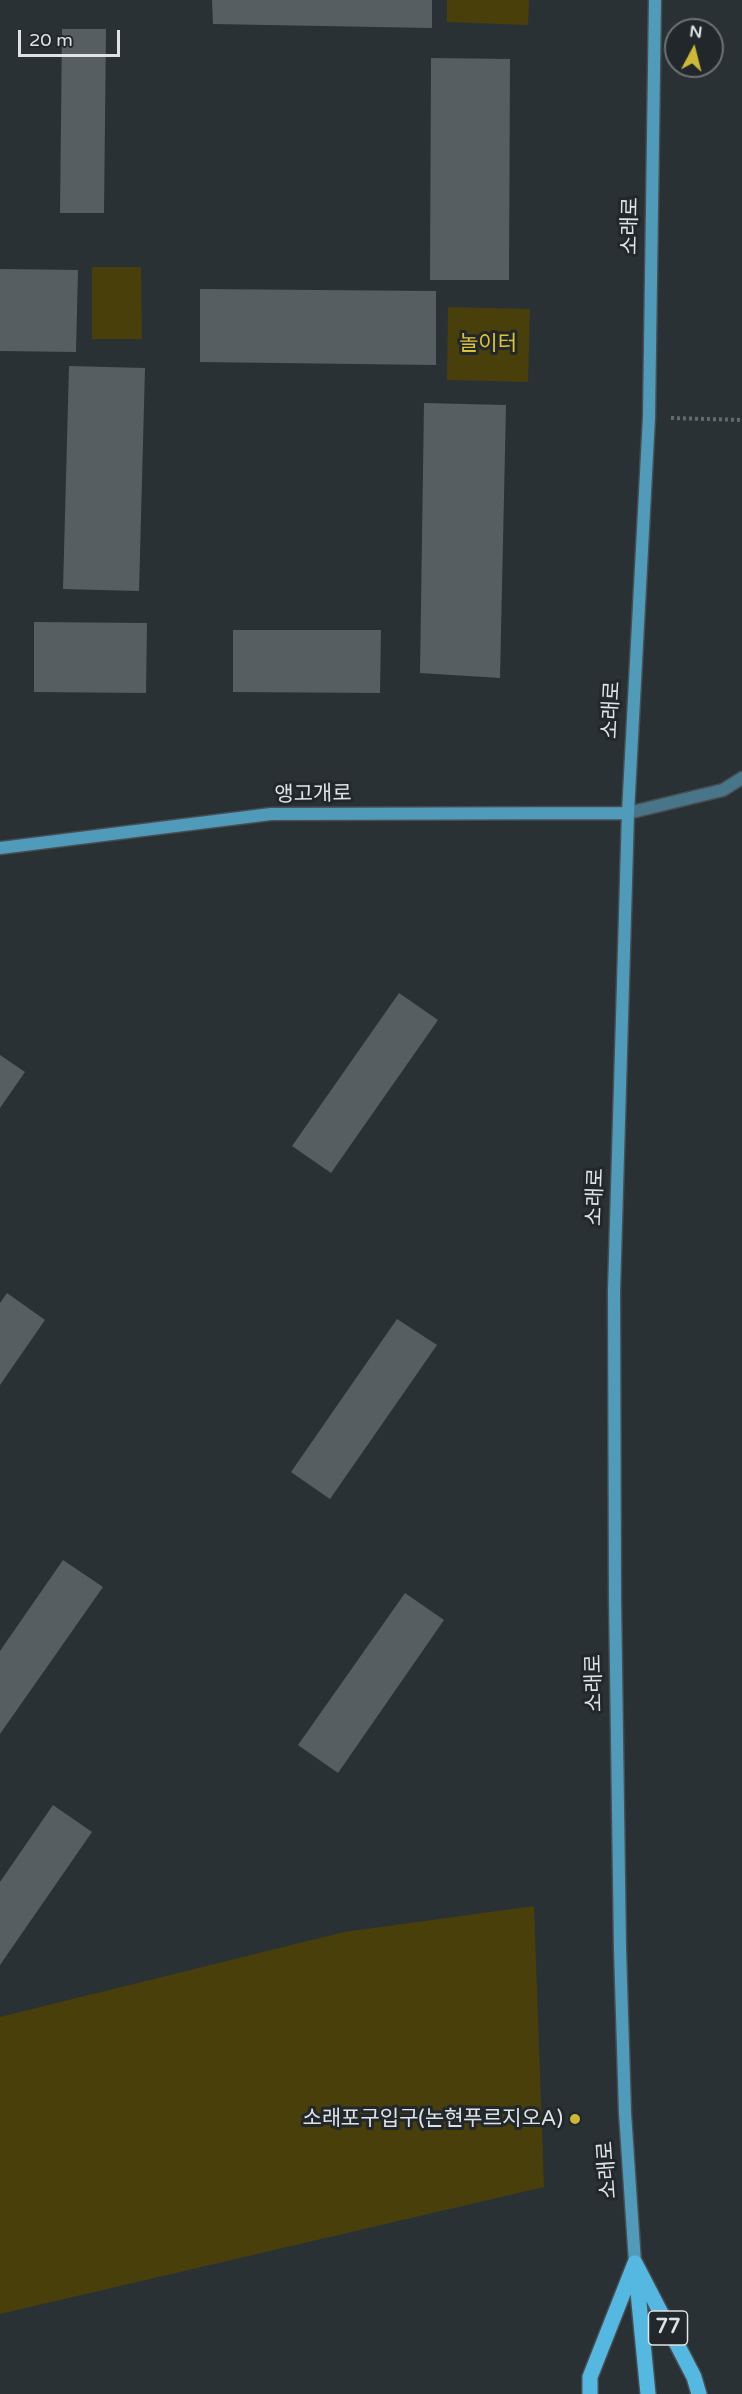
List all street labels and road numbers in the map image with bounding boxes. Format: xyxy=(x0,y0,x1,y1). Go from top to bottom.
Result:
street label: 소래로 xyxy=(618,197,644,255)
street label: 소래로 xyxy=(598,680,626,740)
street label: 앵고개로 xyxy=(274,782,352,808)
street label: 소래로 xyxy=(582,1168,610,1226)
street label: 소래로 xyxy=(582,1654,608,1712)
street label: 소래로 xyxy=(593,2140,623,2200)
road number: 77 xyxy=(648,2311,688,2345)

